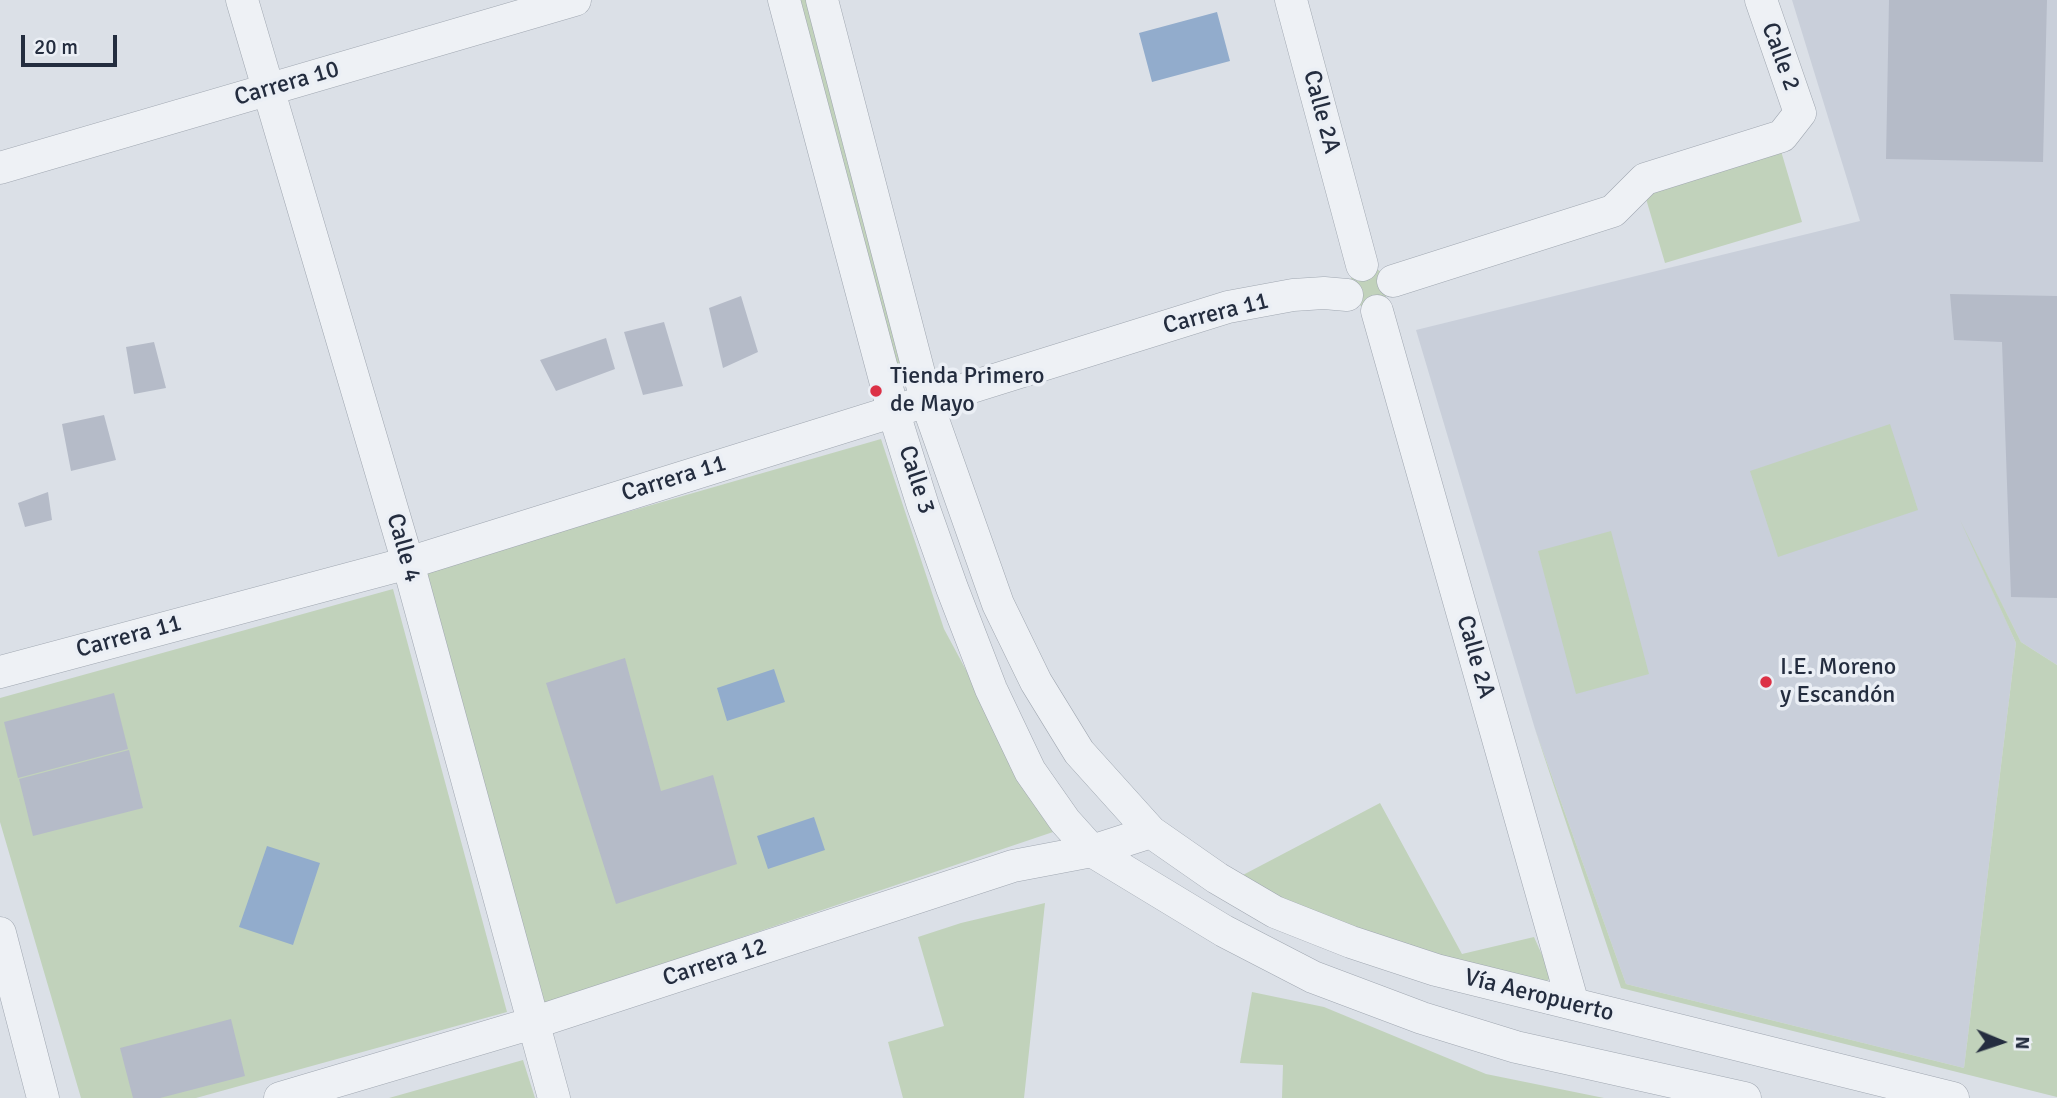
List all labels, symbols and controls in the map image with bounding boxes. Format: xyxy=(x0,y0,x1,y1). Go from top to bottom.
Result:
street label: Calle 2 xyxy=(1754,19,1806,95)
scale bar xyxy=(24,21,121,65)
text: 20 m xyxy=(34,34,78,60)
street label: Carrera 10 xyxy=(231,55,343,113)
street label: Calle 2A xyxy=(1296,67,1346,157)
street label: Carrera 11 xyxy=(1160,287,1272,341)
place label: Tienda Primero de Mayo xyxy=(890,363,1045,419)
marker: Tienda Primero de Mayo xyxy=(868,383,884,399)
street label: Calle 3 xyxy=(891,442,941,518)
street label: Carrera 11 xyxy=(618,449,730,509)
street label: Calle 4 xyxy=(379,510,427,586)
street label: Carrera 11 xyxy=(73,609,185,665)
street label: Calle 2A xyxy=(1449,612,1501,702)
place label: I.E. Moreno y Escandón xyxy=(1780,654,1896,710)
marker: I.E. Moreno y Escandón xyxy=(1758,674,1774,690)
street label: Carrera 12 xyxy=(659,933,771,993)
street label: Vía Aeropuerto xyxy=(1461,964,1617,1028)
north arrow xyxy=(1966,1007,2036,1077)
text: N xyxy=(2010,1036,2034,1050)

